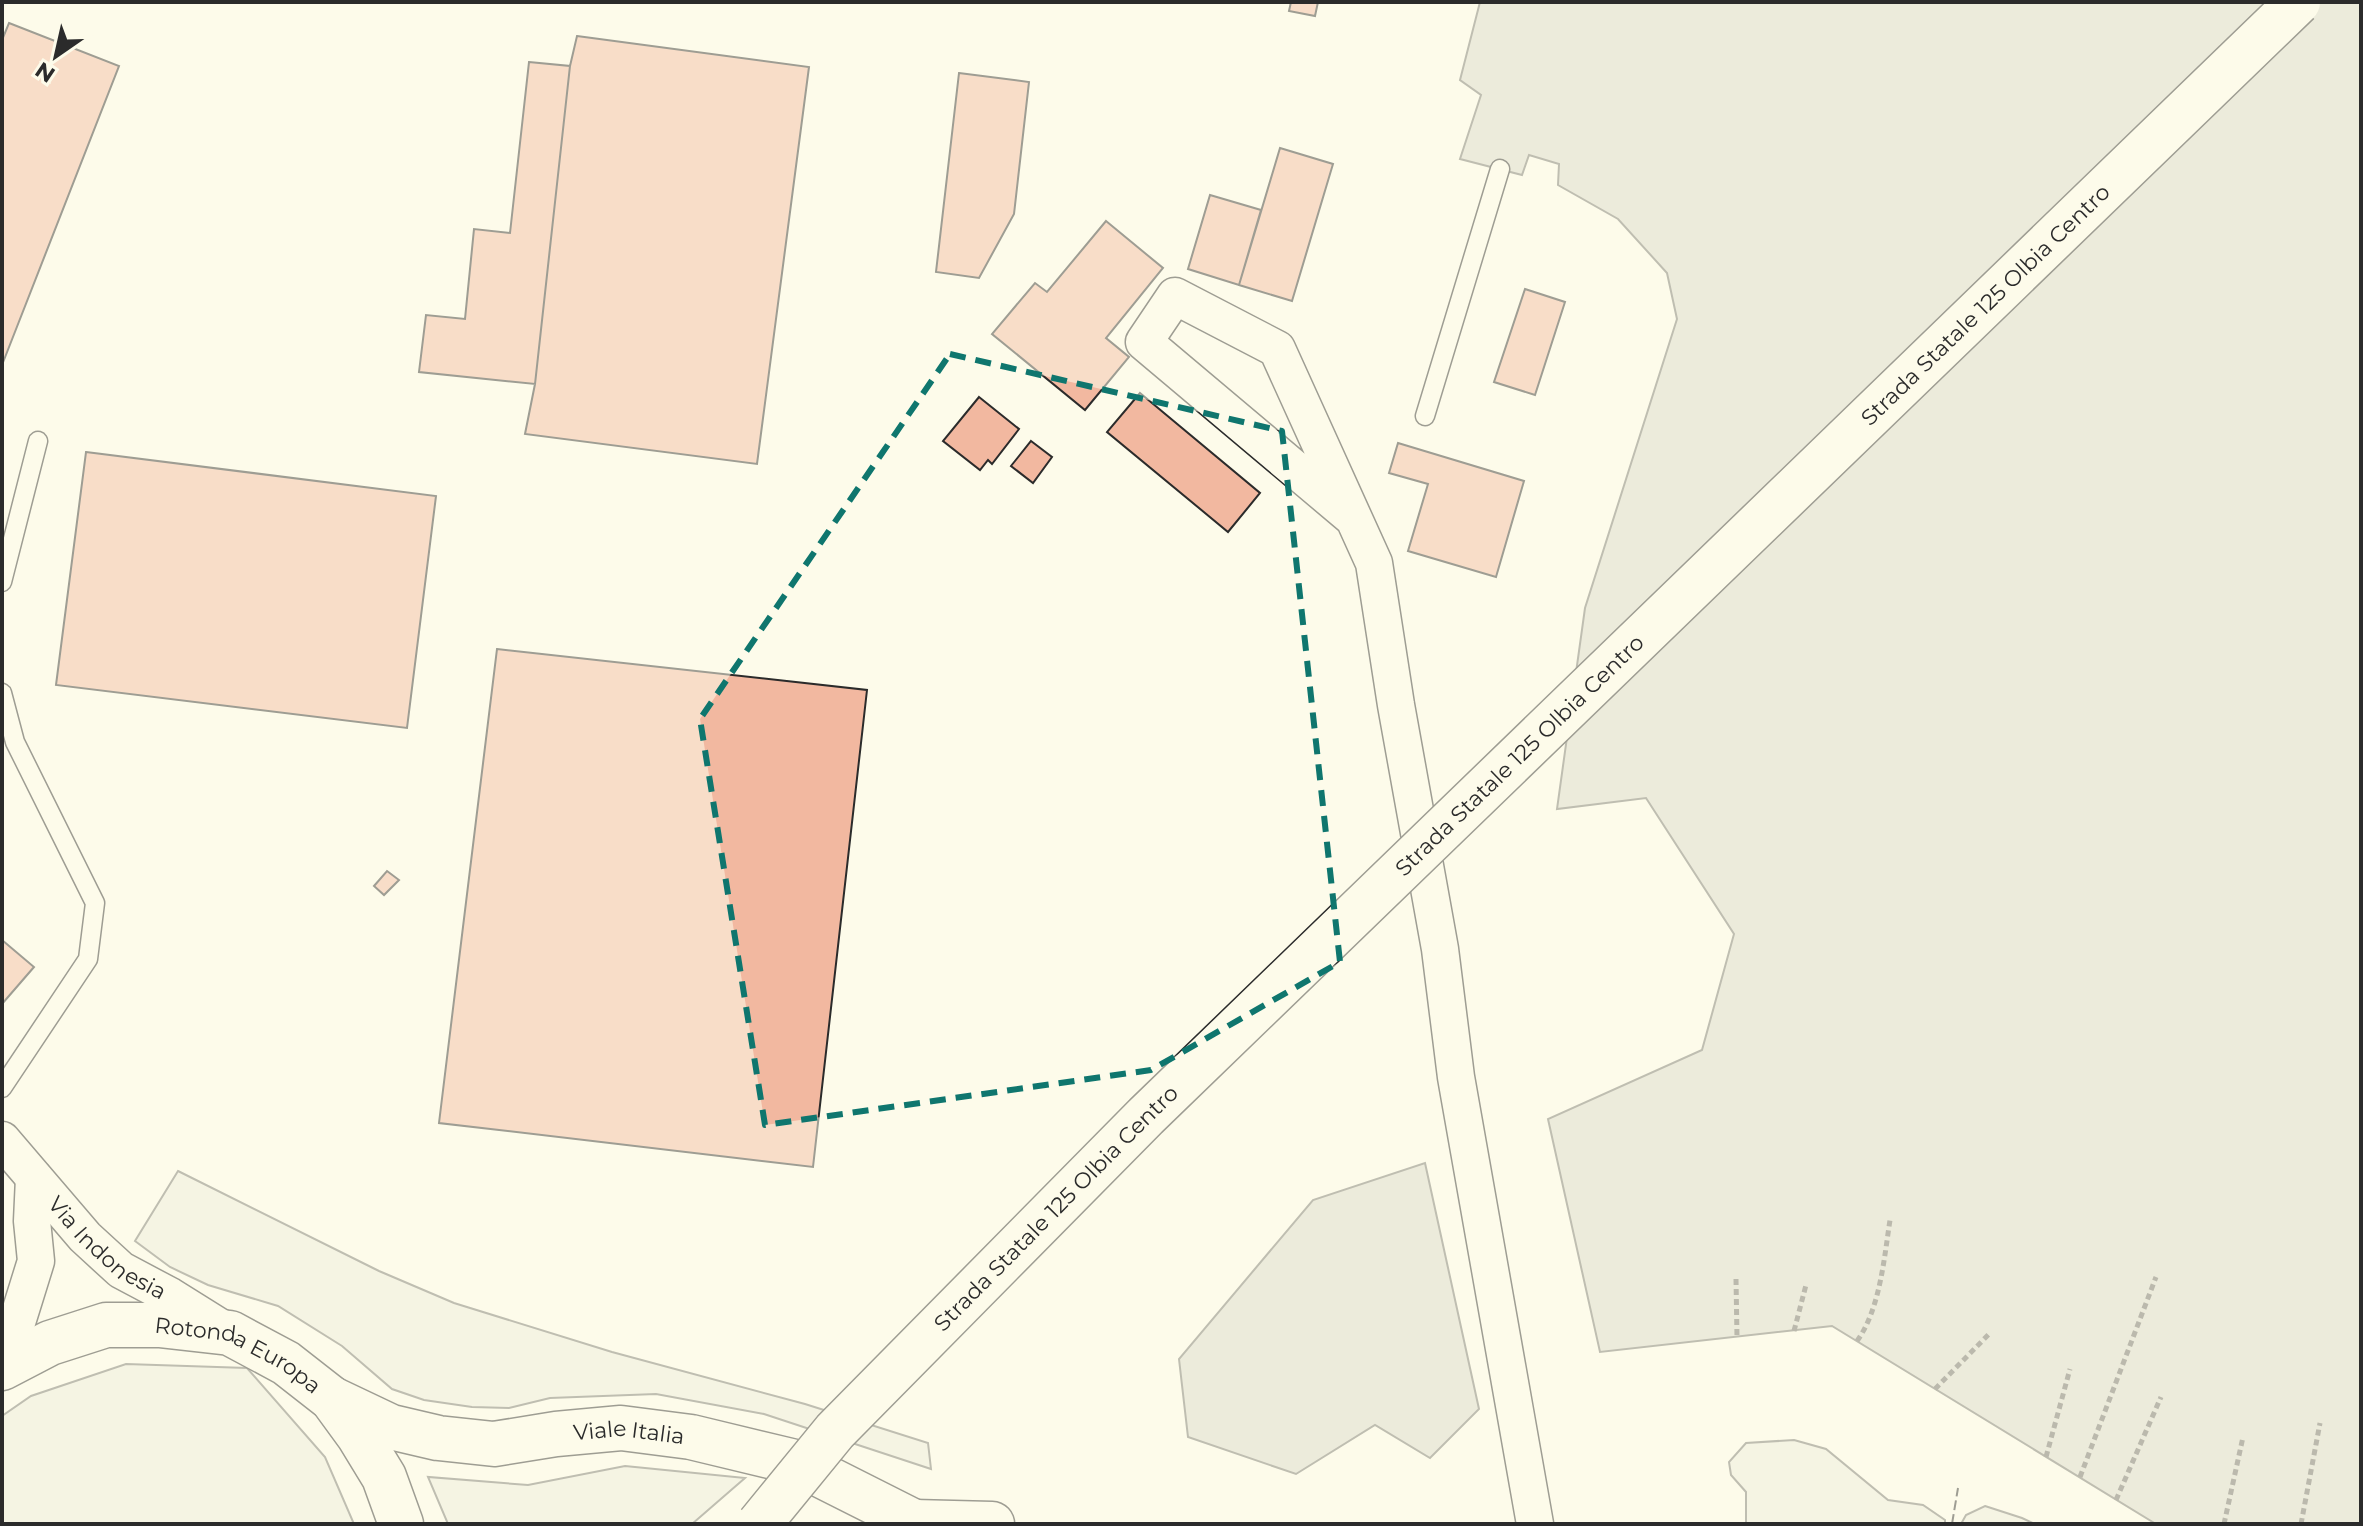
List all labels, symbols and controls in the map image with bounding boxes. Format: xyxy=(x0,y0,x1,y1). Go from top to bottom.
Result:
north arrow xyxy=(16,16,96,96)
text: N xyxy=(30,56,60,88)
street label: Strada Statale 125 Olbia Centro xyxy=(1855,178,2115,431)
street label: Strada Statale 125 Olbia Centro xyxy=(1389,629,1649,881)
street label: Strada Statale 125 Olbia Centro xyxy=(928,1079,1184,1337)
street label: Via Indonesia xyxy=(43,1191,171,1305)
street label: Rotonda Europa xyxy=(154,1311,327,1399)
street label: Viale Italia xyxy=(572,1414,686,1450)

